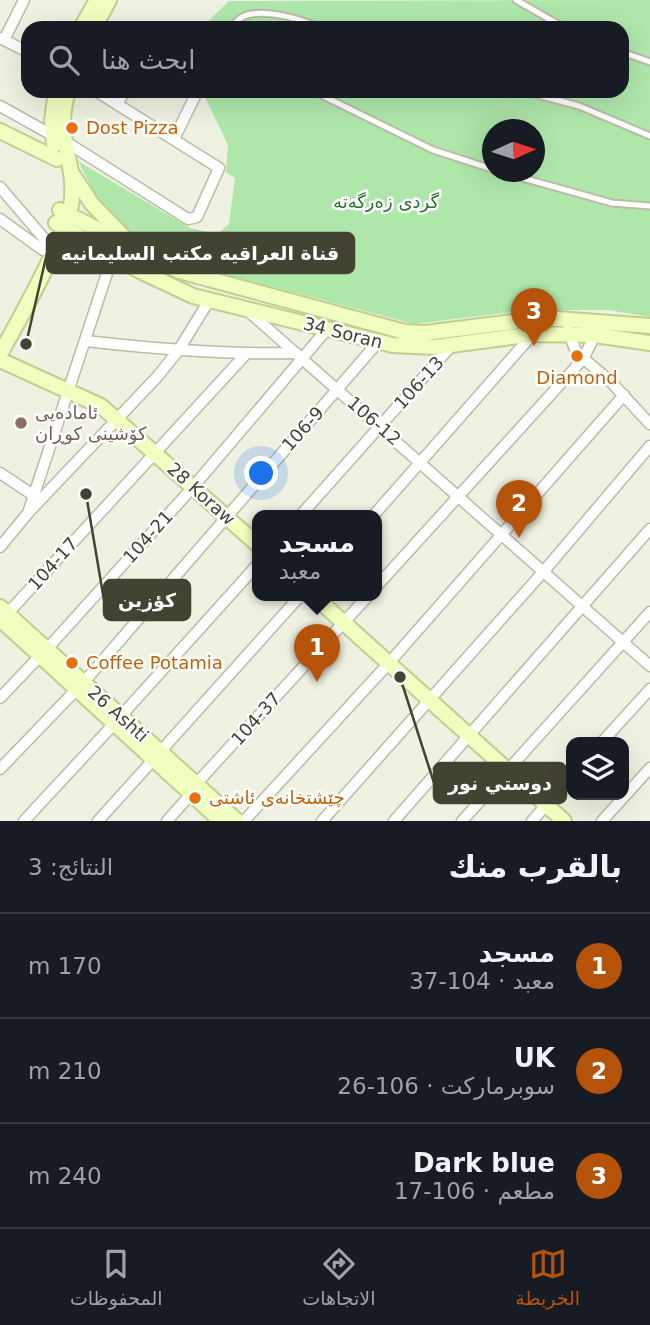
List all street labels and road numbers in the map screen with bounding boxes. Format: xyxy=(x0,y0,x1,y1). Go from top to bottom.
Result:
street label: 34 Soran xyxy=(301,313,385,352)
street label: 106-13 xyxy=(389,352,448,413)
street label: 106-12 xyxy=(343,392,405,449)
street label: 106-9 xyxy=(277,402,328,455)
street label: 28 Koraw xyxy=(163,458,239,529)
street label: 104-21 xyxy=(118,506,177,567)
street label: 104-17 xyxy=(23,533,82,594)
street label: 26 Ashti xyxy=(84,681,153,746)
street label: 104-37 xyxy=(226,688,285,749)

